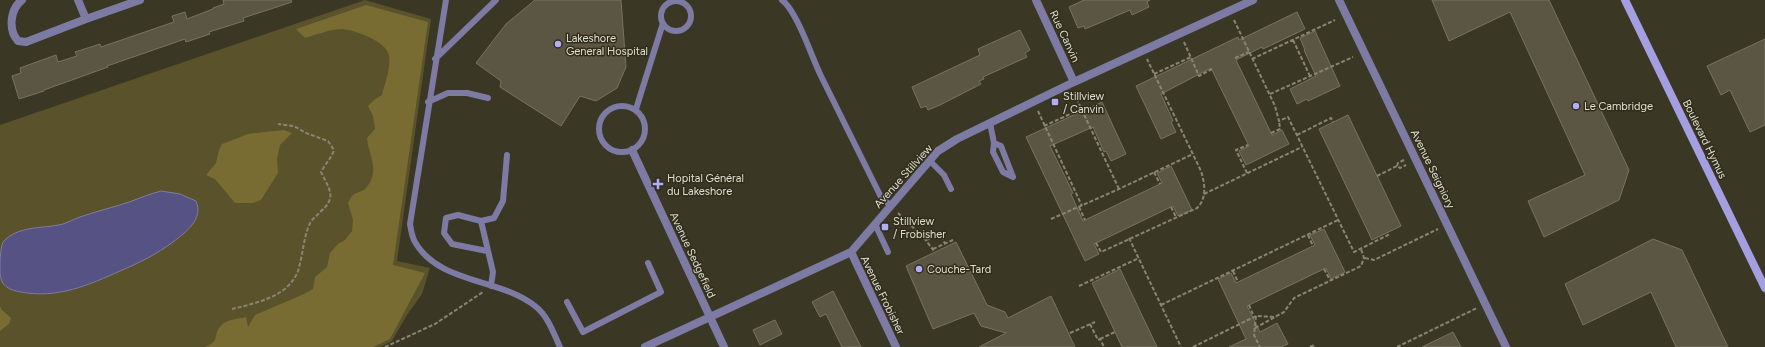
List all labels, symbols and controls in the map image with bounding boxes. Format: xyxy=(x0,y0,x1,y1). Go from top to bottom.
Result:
street label: Rue Canvin xyxy=(1047,8,1082,64)
place label: Lakeshore General Hospital xyxy=(566,32,648,58)
marker: Lakeshore General Hospital xyxy=(553,39,563,49)
place label: Stillview / Canvin xyxy=(1063,90,1104,116)
marker: Stillview / Canvin xyxy=(1050,97,1060,107)
street label: Boulevard Hymus xyxy=(1680,98,1729,181)
place label: Le Cambridge xyxy=(1584,100,1653,113)
marker: Le Cambridge xyxy=(1571,101,1581,111)
street label: Avenue Seigniory xyxy=(1408,128,1457,211)
street label: Avenue Stillview xyxy=(871,142,936,211)
place label: Hopital Général du Lakeshore xyxy=(667,172,744,198)
marker: Hopital Général du Lakeshore xyxy=(652,178,664,190)
street label: Avenue Sedgefield xyxy=(667,210,718,300)
place label: Stillview / Frobisher xyxy=(893,215,946,241)
marker: Stillview / Frobisher xyxy=(880,222,890,232)
street label: Avenue Frobisher xyxy=(858,254,907,337)
place label: Couche-Tard xyxy=(927,263,991,276)
marker: Couche-Tard xyxy=(914,264,924,274)

